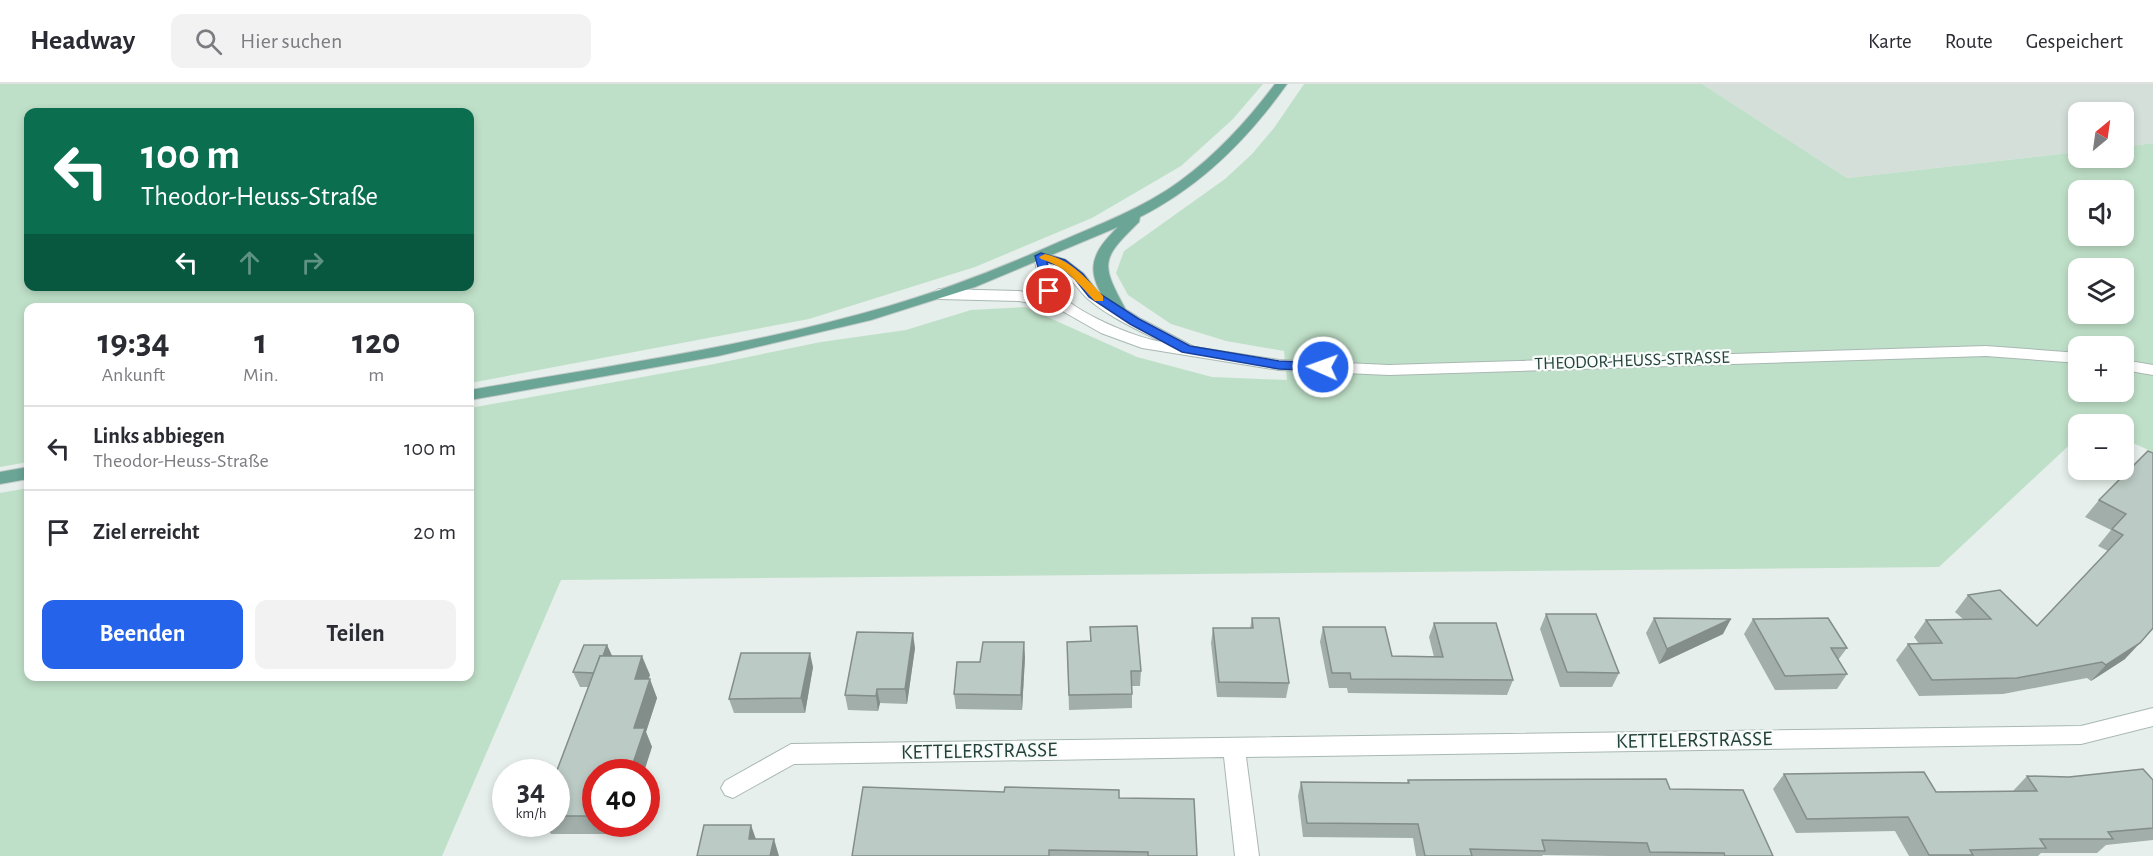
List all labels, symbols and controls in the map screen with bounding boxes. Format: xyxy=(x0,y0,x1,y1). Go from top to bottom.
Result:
search box xyxy=(171,14,591,68)
icon: search xyxy=(192,25,225,58)
text: Headway xyxy=(30,27,135,55)
text: Hier suchen xyxy=(240,30,342,52)
text: Karte xyxy=(1868,31,1912,52)
text: Route xyxy=(1945,31,1993,52)
text: Gespeichert xyxy=(2026,31,2123,52)
north arrow xyxy=(2068,102,2134,168)
map controls xyxy=(2068,102,2134,480)
icon: left xyxy=(42,132,120,210)
text: 100 m xyxy=(141,134,240,176)
button: sound xyxy=(2068,180,2134,246)
text: Theodor-Heuss-Straße xyxy=(141,183,378,210)
icon: left xyxy=(170,246,203,279)
icon: ahead xyxy=(233,246,266,279)
icon: right xyxy=(296,246,329,279)
button: layers xyxy=(2068,258,2134,324)
pin xyxy=(1023,265,1074,316)
icon: arrive xyxy=(1032,274,1065,307)
text: 19:34 xyxy=(97,324,170,360)
text: 1 xyxy=(254,324,267,360)
text: 120 xyxy=(352,324,401,360)
position arrow xyxy=(1291,335,1355,399)
button: + xyxy=(2068,336,2134,402)
street label: THEODOR-HEUSS-STRASSE xyxy=(1534,349,1730,373)
text: Ankunft xyxy=(102,365,165,385)
text: Min. xyxy=(243,365,279,385)
text: m xyxy=(368,365,384,385)
button: − xyxy=(2068,414,2134,480)
text: Links abbiegen xyxy=(93,425,225,447)
icon: left xyxy=(42,432,75,465)
text: 100 m xyxy=(404,437,456,459)
text: Theodor-Heuss-Straße xyxy=(93,451,269,471)
icon: arrive xyxy=(42,516,75,549)
text: Ziel erreicht xyxy=(93,521,200,543)
text: 20 m xyxy=(413,521,456,543)
button: Beenden xyxy=(42,600,243,669)
button: Teilen xyxy=(255,600,456,669)
street label: KETTELERSTRASSE xyxy=(1616,728,1772,752)
street label: KETTELERSTRASSE xyxy=(901,739,1057,763)
speed limit sign: 40 xyxy=(582,759,660,837)
text: 34 xyxy=(517,776,545,806)
text: km/h xyxy=(516,806,546,821)

